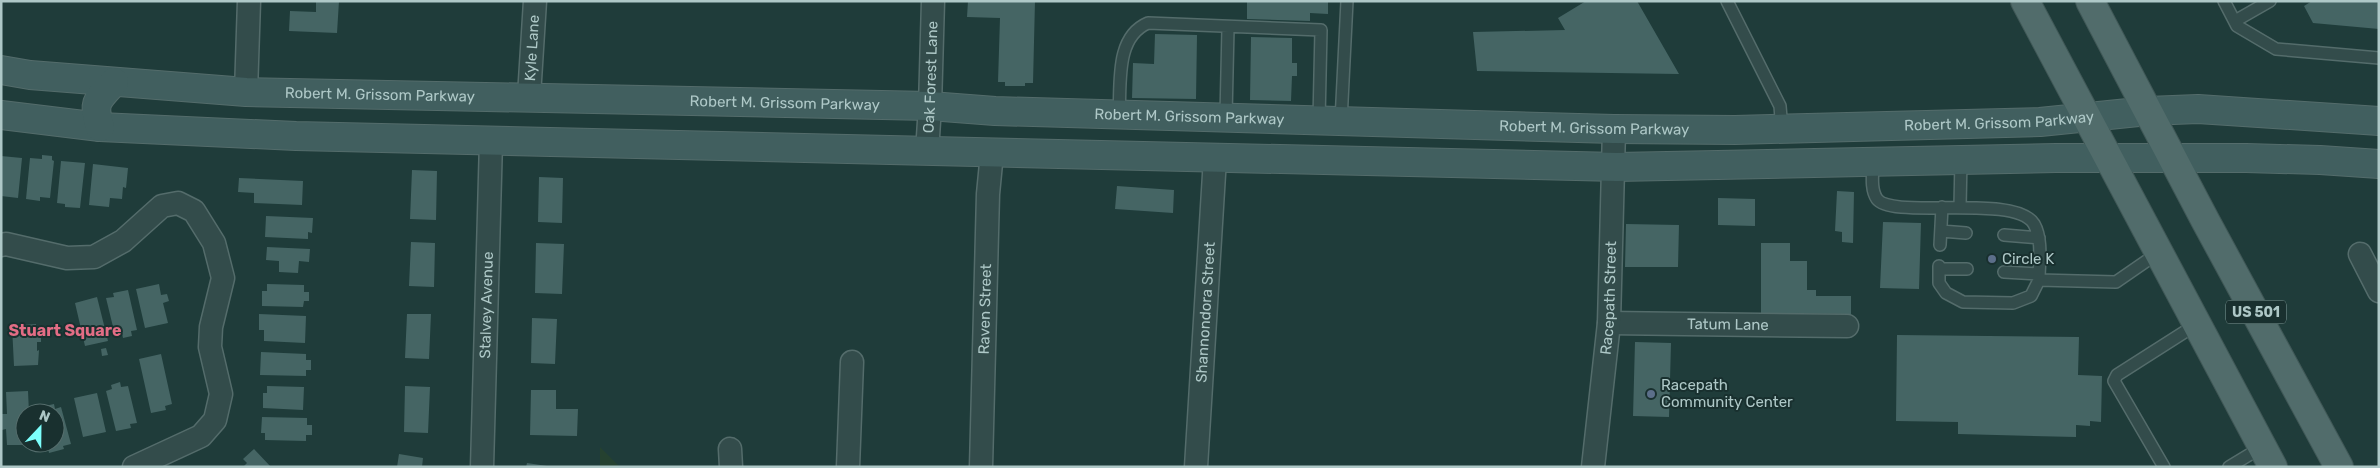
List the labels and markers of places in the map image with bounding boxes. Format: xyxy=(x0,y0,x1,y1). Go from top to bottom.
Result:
place label: Circle K xyxy=(2002,250,2054,268)
marker: Circle K xyxy=(1986,253,1998,265)
place label: Racepath Community Center xyxy=(1661,376,1793,411)
marker: Racepath Community Center xyxy=(1645,388,1657,400)

